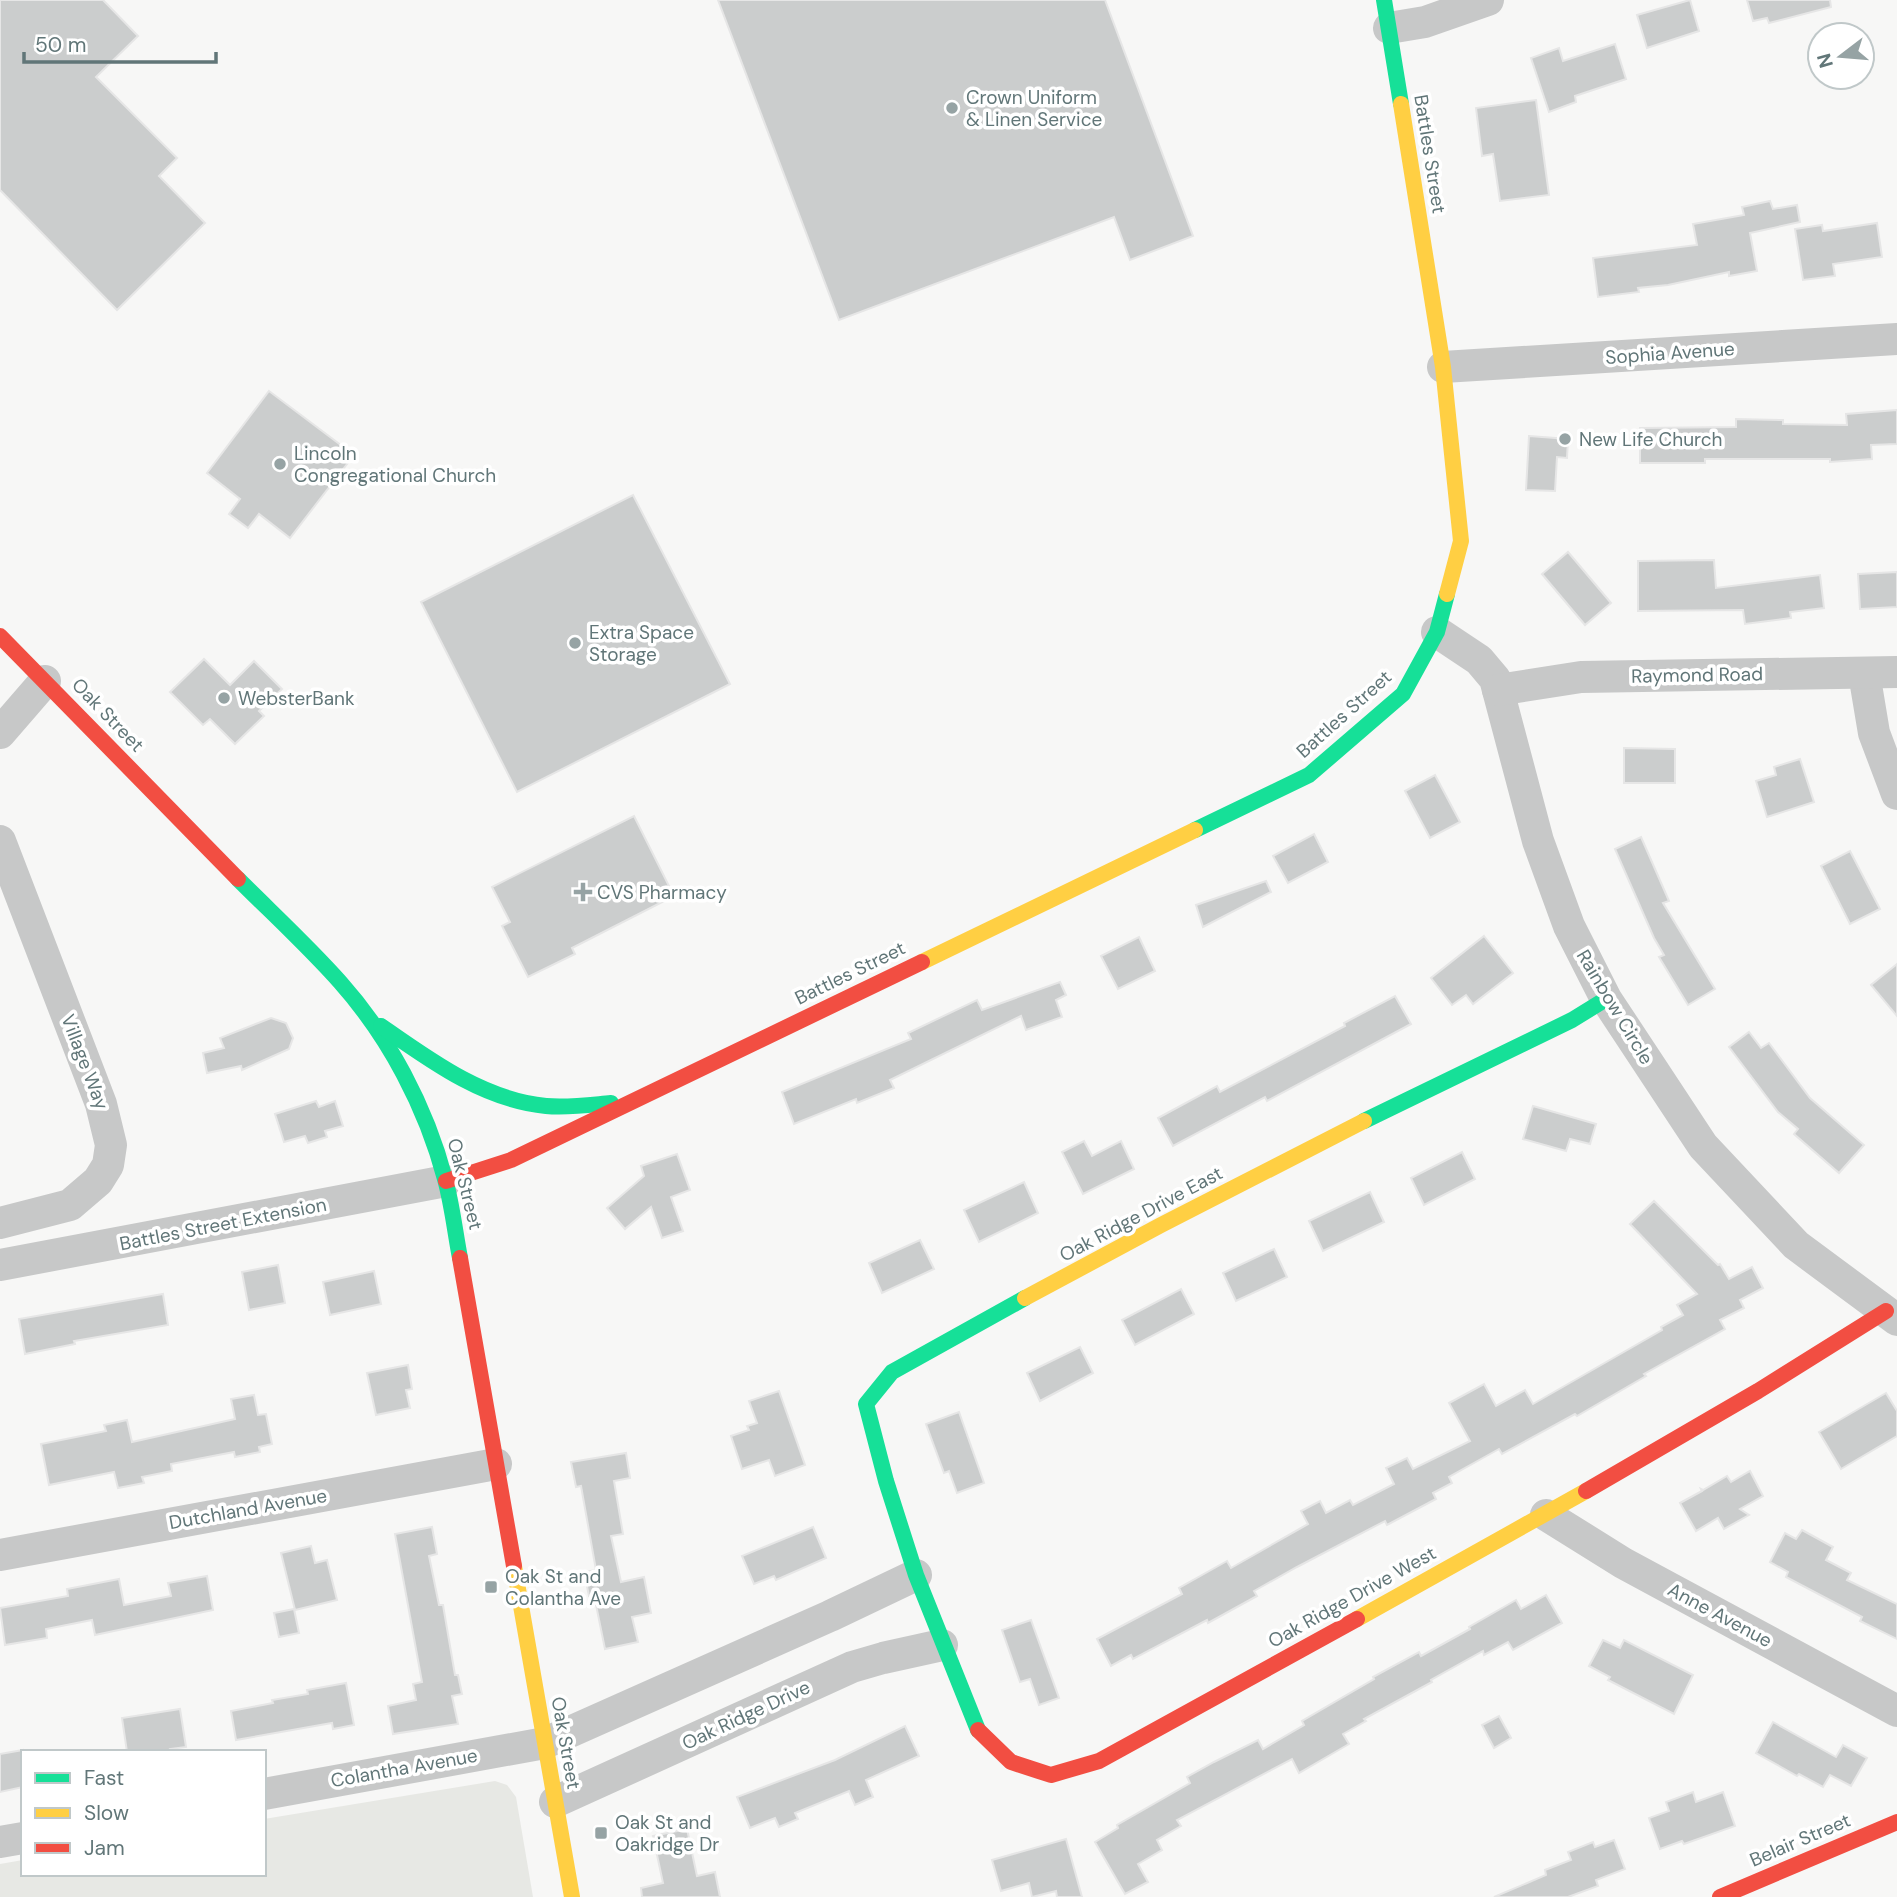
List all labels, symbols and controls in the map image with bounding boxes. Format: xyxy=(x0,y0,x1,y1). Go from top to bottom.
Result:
scale bar xyxy=(24,21,217,65)
north arrow xyxy=(1806,21,1876,91)
text: 50 m xyxy=(35,31,86,59)
text: N xyxy=(1811,50,1839,71)
place label: Crown Uniform & Linen Service xyxy=(966,85,1102,132)
street label: Battles Street xyxy=(1408,93,1452,215)
marker: Crown Uniform & Linen Service xyxy=(944,100,960,116)
street label: Sophia Avenue xyxy=(1604,336,1736,370)
place label: New Life Church xyxy=(1579,427,1723,452)
marker: New Life Church xyxy=(1557,431,1573,447)
place label: Lincoln Congregational Church xyxy=(294,441,496,488)
marker: Lincoln Congregational Church xyxy=(272,456,288,472)
place label: Extra Space Storage xyxy=(589,620,694,667)
marker: Extra Space Storage xyxy=(567,635,583,651)
street label: Raymond Road xyxy=(1631,661,1763,689)
street label: Battles Street xyxy=(1291,665,1397,763)
street label: Oak Street xyxy=(67,673,149,757)
place label: WebsterBank xyxy=(238,686,355,711)
marker: WebsterBank xyxy=(216,690,232,706)
place label: CVS Pharmacy xyxy=(597,880,727,905)
marker: CVS Pharmacy xyxy=(575,884,591,900)
street label: Battles Street xyxy=(791,935,909,1011)
street label: Rainbow Circle xyxy=(1571,945,1659,1069)
street label: Village Way xyxy=(55,1011,115,1114)
street label: Oak Street xyxy=(442,1136,488,1232)
street label: Oak Ridge Drive East xyxy=(1055,1160,1227,1268)
street label: Battles Street Extension xyxy=(117,1192,329,1256)
street label: Dutchland Avenue xyxy=(167,1483,329,1535)
street label: Oak Ridge Drive West xyxy=(1264,1540,1440,1654)
place label: Oak St and Colantha Ave xyxy=(505,1564,621,1611)
street label: Anne Avenue xyxy=(1663,1577,1777,1653)
marker: Oak St and Colantha Ave xyxy=(483,1579,499,1595)
street label: Oak Ridge Drive xyxy=(678,1674,814,1756)
street label: Oak Street xyxy=(546,1695,586,1791)
street label: Colantha Avenue xyxy=(329,1743,479,1793)
legend xyxy=(21,1750,266,1876)
text: Fast xyxy=(84,1764,124,1792)
text: Slow xyxy=(84,1799,129,1827)
street label: Belair Street xyxy=(1746,1808,1854,1872)
place label: Oak St and Oakridge Dr xyxy=(615,1810,719,1857)
marker: Oak St and Oakridge Dr xyxy=(593,1825,609,1841)
text: Jam xyxy=(84,1834,125,1862)

